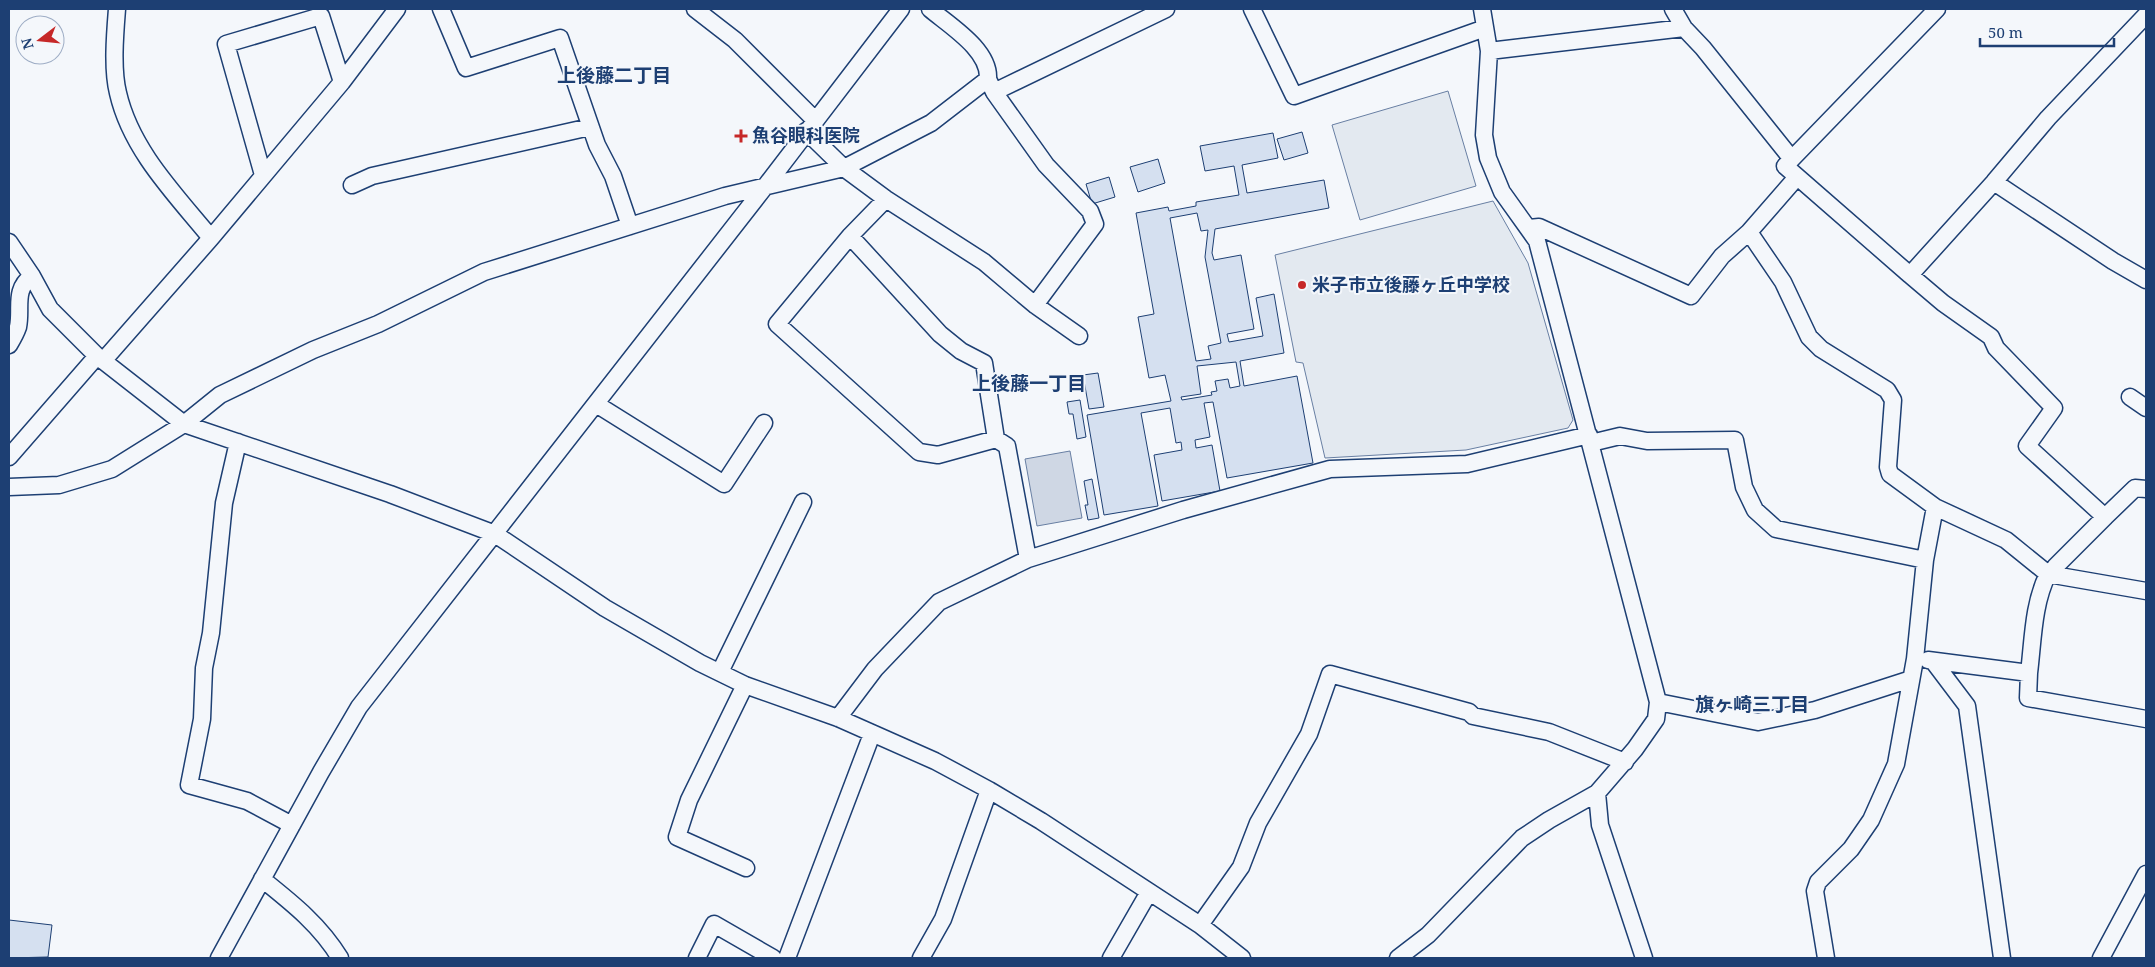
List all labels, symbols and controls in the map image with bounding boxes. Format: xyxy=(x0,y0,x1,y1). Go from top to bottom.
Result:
north arrow xyxy=(15,15,65,65)
scale bar xyxy=(1980,15,2114,47)
text: 50 m xyxy=(1988,22,2023,42)
text: N xyxy=(16,36,38,52)
district label: 上後藤二丁目 xyxy=(557,62,671,88)
place label: 魚谷眼科医院 xyxy=(752,123,860,147)
marker: 魚谷眼科医院 xyxy=(734,129,748,143)
place label: 米子市立後藤ヶ丘中学校 xyxy=(1312,272,1510,296)
marker: 米子市立後藤ヶ丘中学校 xyxy=(1296,279,1308,291)
district label: 上後藤一丁目 xyxy=(972,370,1086,396)
district label: 旗ヶ崎三丁目 xyxy=(1695,691,1809,717)

